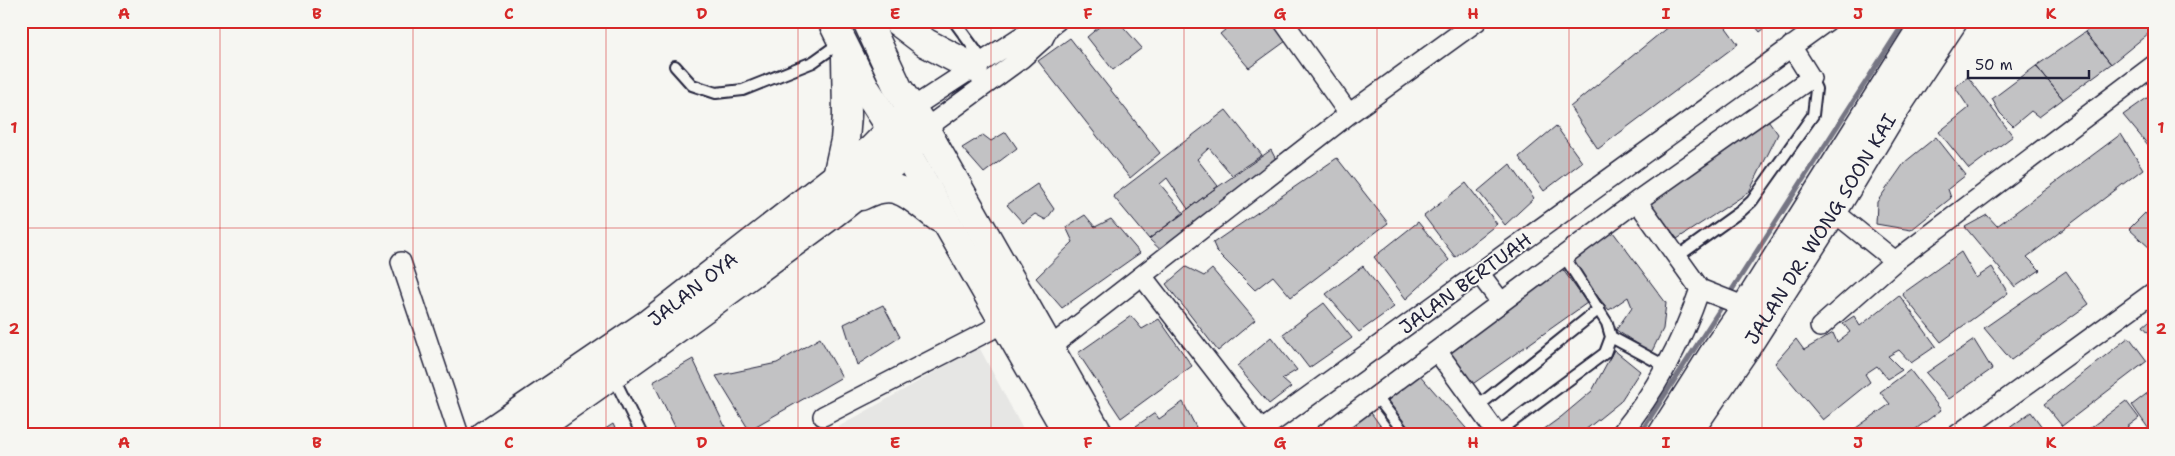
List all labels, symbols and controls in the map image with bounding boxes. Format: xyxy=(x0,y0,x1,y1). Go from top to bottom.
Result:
text: A xyxy=(118,3,130,24)
text: B xyxy=(312,3,322,24)
text: C xyxy=(504,3,514,24)
text: D xyxy=(696,3,708,24)
text: E xyxy=(890,3,900,24)
text: F xyxy=(1083,3,1093,24)
text: G xyxy=(1274,3,1287,24)
text: H xyxy=(1467,3,1479,24)
text: I xyxy=(1662,3,1671,24)
text: J xyxy=(1853,3,1863,24)
text: K xyxy=(2046,3,2057,24)
scale bar xyxy=(1968,48,2089,80)
text: 50 m xyxy=(1975,55,2013,75)
street label: JALAN DR. WONG SOON KAI xyxy=(1739,109,1902,349)
text: 1 xyxy=(10,117,18,138)
text: 1 xyxy=(2157,117,2165,138)
street label: JALAN BERTUAH xyxy=(1394,227,1536,340)
street label: JALAN OYA xyxy=(643,246,743,332)
text: 2 xyxy=(8,318,20,339)
text: 2 xyxy=(2155,318,2167,339)
text: A xyxy=(118,432,130,453)
text: B xyxy=(312,432,322,453)
text: C xyxy=(504,432,514,453)
text: D xyxy=(696,432,708,453)
text: E xyxy=(890,432,900,453)
text: F xyxy=(1083,432,1093,453)
text: G xyxy=(1274,432,1287,453)
text: H xyxy=(1467,432,1479,453)
text: I xyxy=(1662,432,1671,453)
text: J xyxy=(1853,432,1863,453)
text: K xyxy=(2046,432,2057,453)

